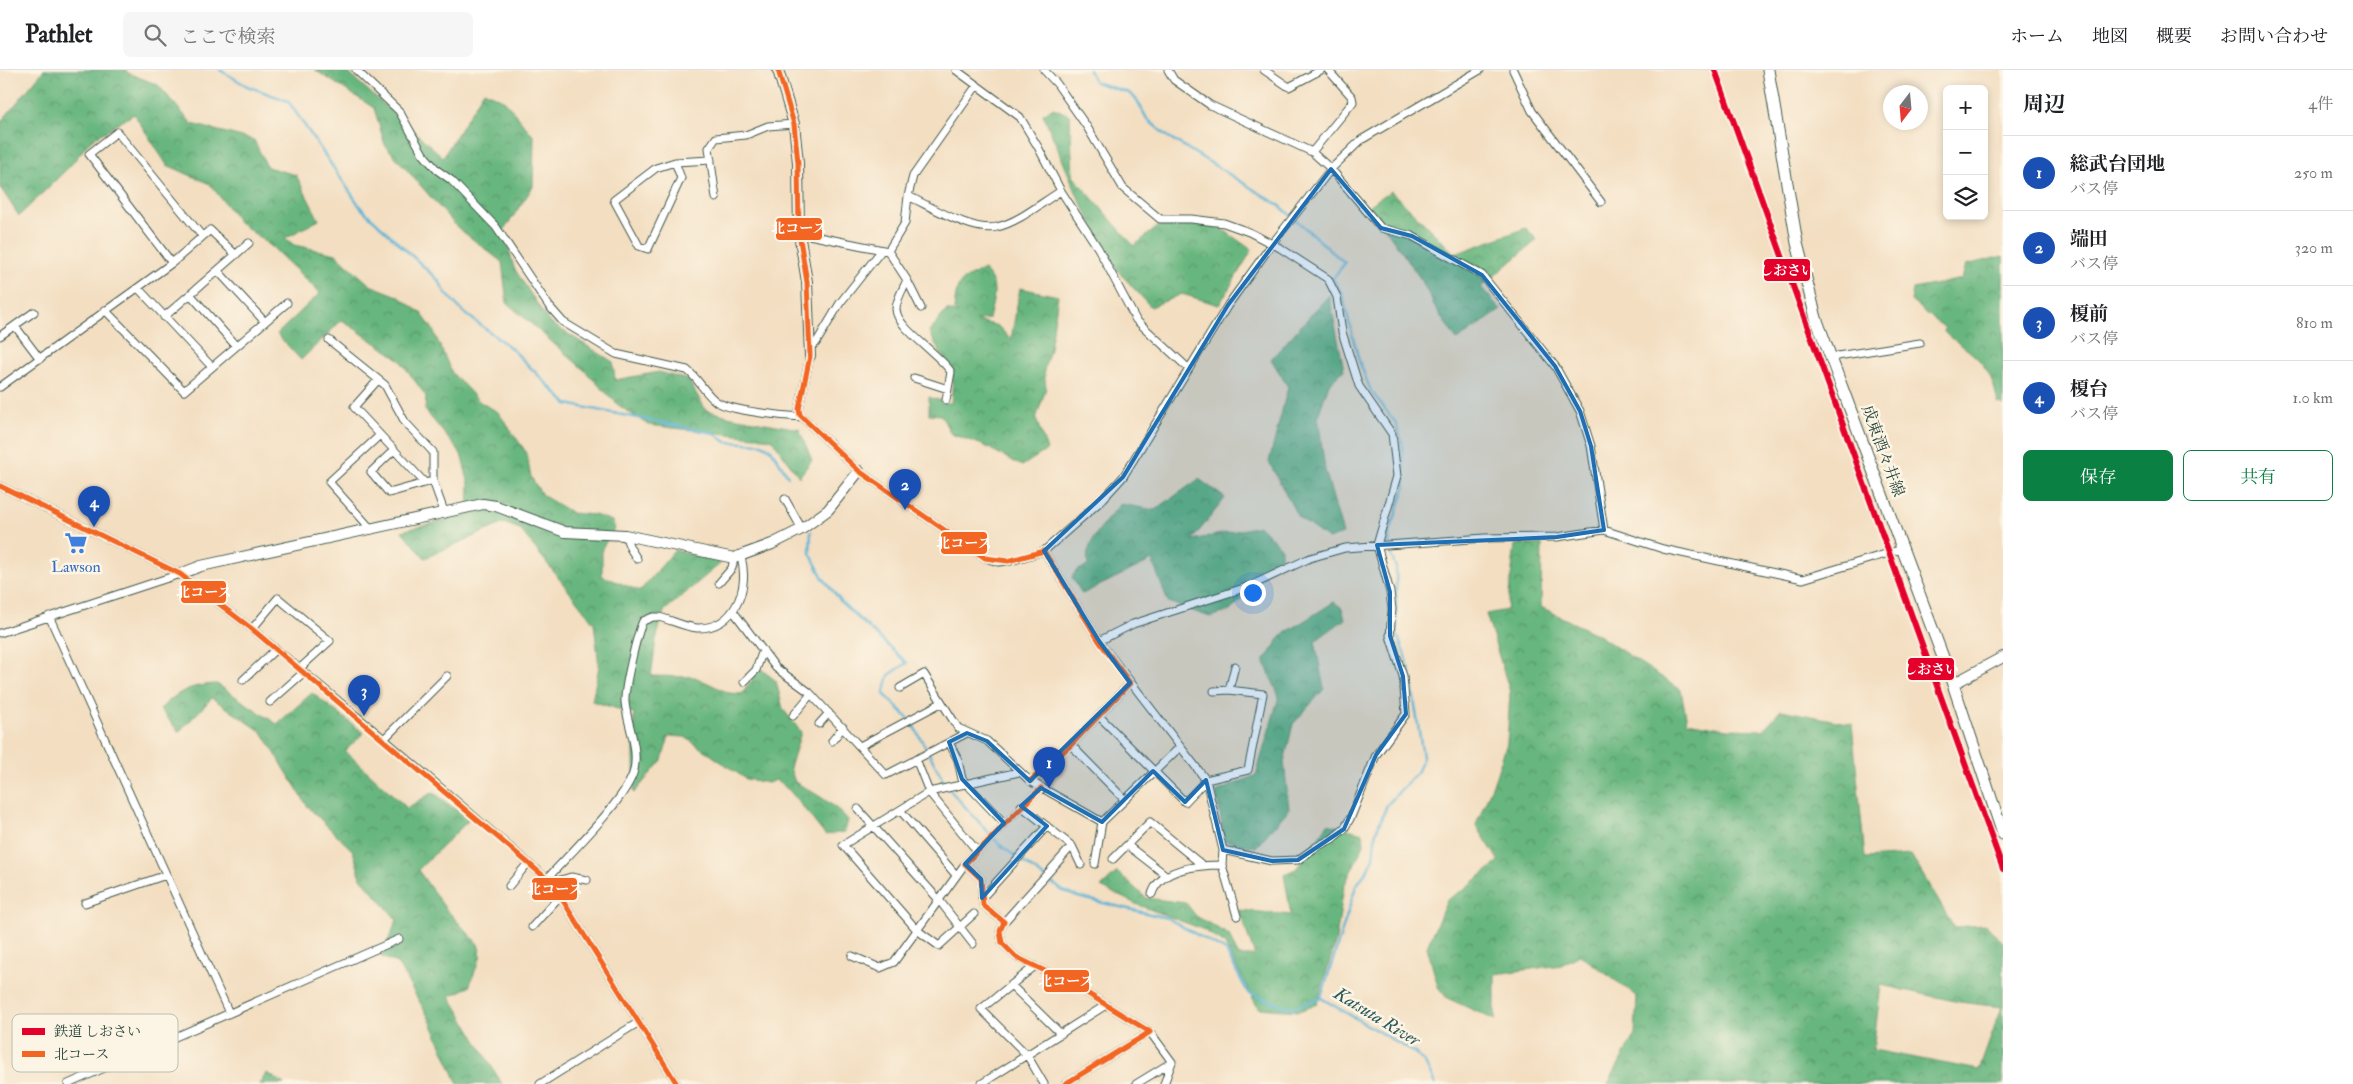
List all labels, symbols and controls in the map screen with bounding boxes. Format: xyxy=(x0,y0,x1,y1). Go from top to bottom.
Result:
search box xyxy=(123,12,473,57)
text: Pathlet xyxy=(25,19,93,50)
icon: search xyxy=(141,21,169,49)
text: ここで検索 xyxy=(181,25,276,49)
text: ホーム xyxy=(2010,25,2064,48)
text: 地図 xyxy=(2092,25,2128,48)
text: 概要 xyxy=(2156,25,2192,48)
text: お問い合わせ xyxy=(2220,25,2328,48)
north arrow xyxy=(1883,85,1928,130)
map controls xyxy=(1943,85,1988,220)
button: + xyxy=(1943,85,1988,130)
text: 周辺 xyxy=(2023,91,2065,118)
text: 4件 xyxy=(2308,94,2333,114)
button: − xyxy=(1943,130,1988,175)
text: 総武台団地 xyxy=(2070,152,2165,176)
text: 1 xyxy=(2036,163,2042,183)
text: 250 m xyxy=(2294,163,2333,183)
button: layers xyxy=(1943,175,1988,220)
text: バス停 xyxy=(2070,179,2118,199)
line badge: 北コース xyxy=(775,217,823,241)
text: 北コース xyxy=(771,220,827,237)
text: 端田 xyxy=(2070,227,2108,251)
text: 2 xyxy=(2035,238,2043,258)
text: 320 m xyxy=(2295,238,2333,258)
text: バス停 xyxy=(2070,254,2118,274)
line badge: しおさい xyxy=(1763,258,1811,282)
text: しおさい xyxy=(1759,262,1815,279)
text: 榎前 xyxy=(2070,302,2108,326)
text: 3 xyxy=(2036,313,2042,333)
text: 810 m xyxy=(2296,313,2333,333)
text: バス停 xyxy=(2070,329,2118,349)
text: 榎台 xyxy=(2070,377,2108,401)
text: 4 xyxy=(2035,388,2043,408)
text: 1.0 km xyxy=(2293,388,2333,408)
street label: 成東酒々井線 xyxy=(1857,402,1909,500)
text: バス停 xyxy=(2070,404,2118,424)
button: 保存 xyxy=(2023,450,2173,501)
button: 共有 xyxy=(2183,450,2333,501)
pin: 2 xyxy=(889,469,921,510)
pin: 4 xyxy=(78,486,110,527)
supermarket icon: Lawson xyxy=(63,530,89,556)
line badge: 北コース xyxy=(940,531,988,555)
text: 北コース xyxy=(936,535,992,552)
place label: Lawson xyxy=(51,557,101,577)
line badge: 北コース xyxy=(180,580,227,604)
your location xyxy=(1240,580,1266,606)
text: 北コース xyxy=(176,584,232,601)
line badge: しおさい xyxy=(1907,657,1955,681)
text: しおさい xyxy=(1903,661,1959,678)
pin: 3 xyxy=(348,675,380,716)
pin: 1 xyxy=(1033,747,1065,788)
line badge: 北コース xyxy=(531,877,578,901)
text: 北コース xyxy=(527,881,583,898)
line badge: 北コース xyxy=(1043,969,1090,993)
text: 北コース xyxy=(1038,973,1094,990)
water label: Katsuta River xyxy=(1329,982,1425,1052)
legend xyxy=(12,1014,178,1072)
text: 鉄道 しおさい xyxy=(54,1023,141,1040)
text: 北コース xyxy=(54,1046,109,1063)

